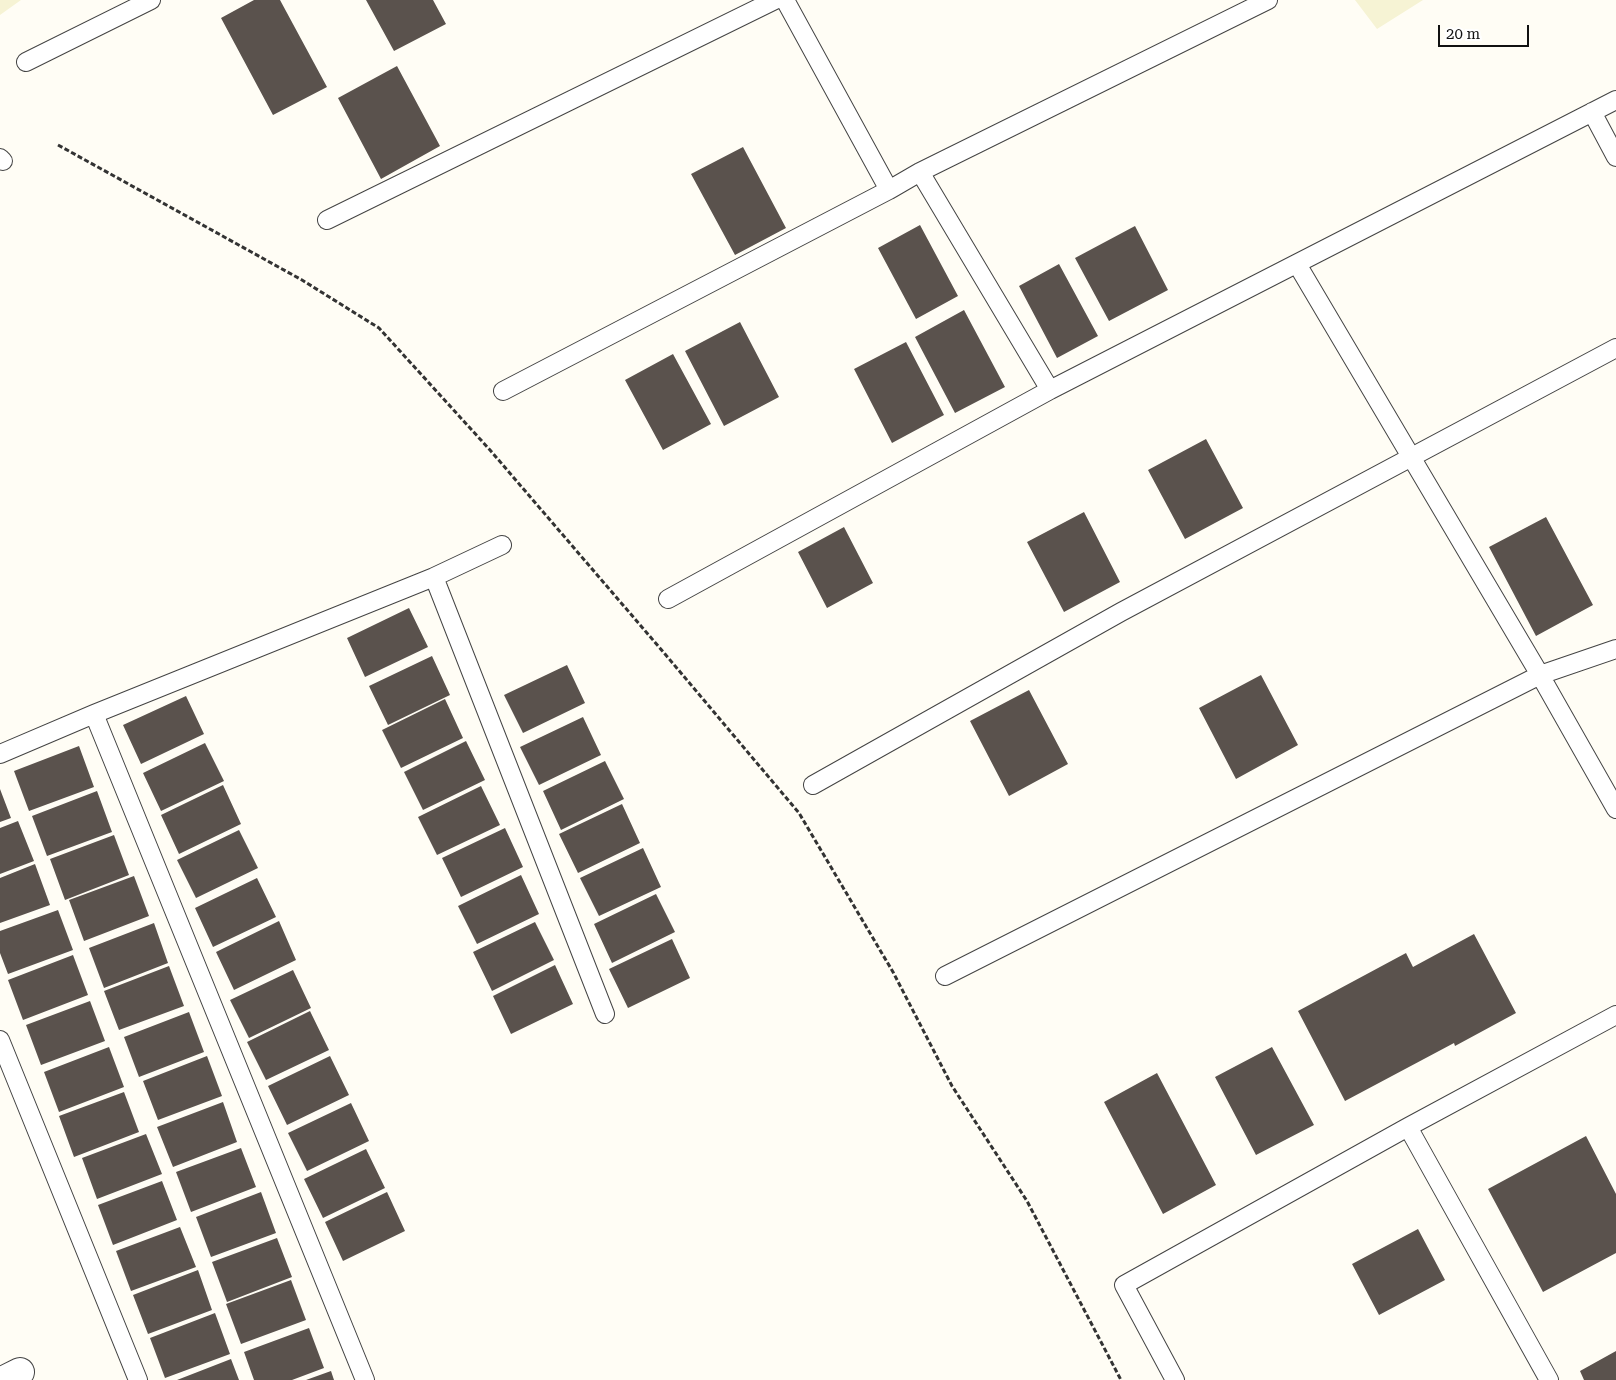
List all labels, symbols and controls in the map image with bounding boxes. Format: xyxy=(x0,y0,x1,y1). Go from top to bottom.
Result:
scale bar xyxy=(1441,15,1532,47)
text: 20 m xyxy=(1446,25,1480,43)

